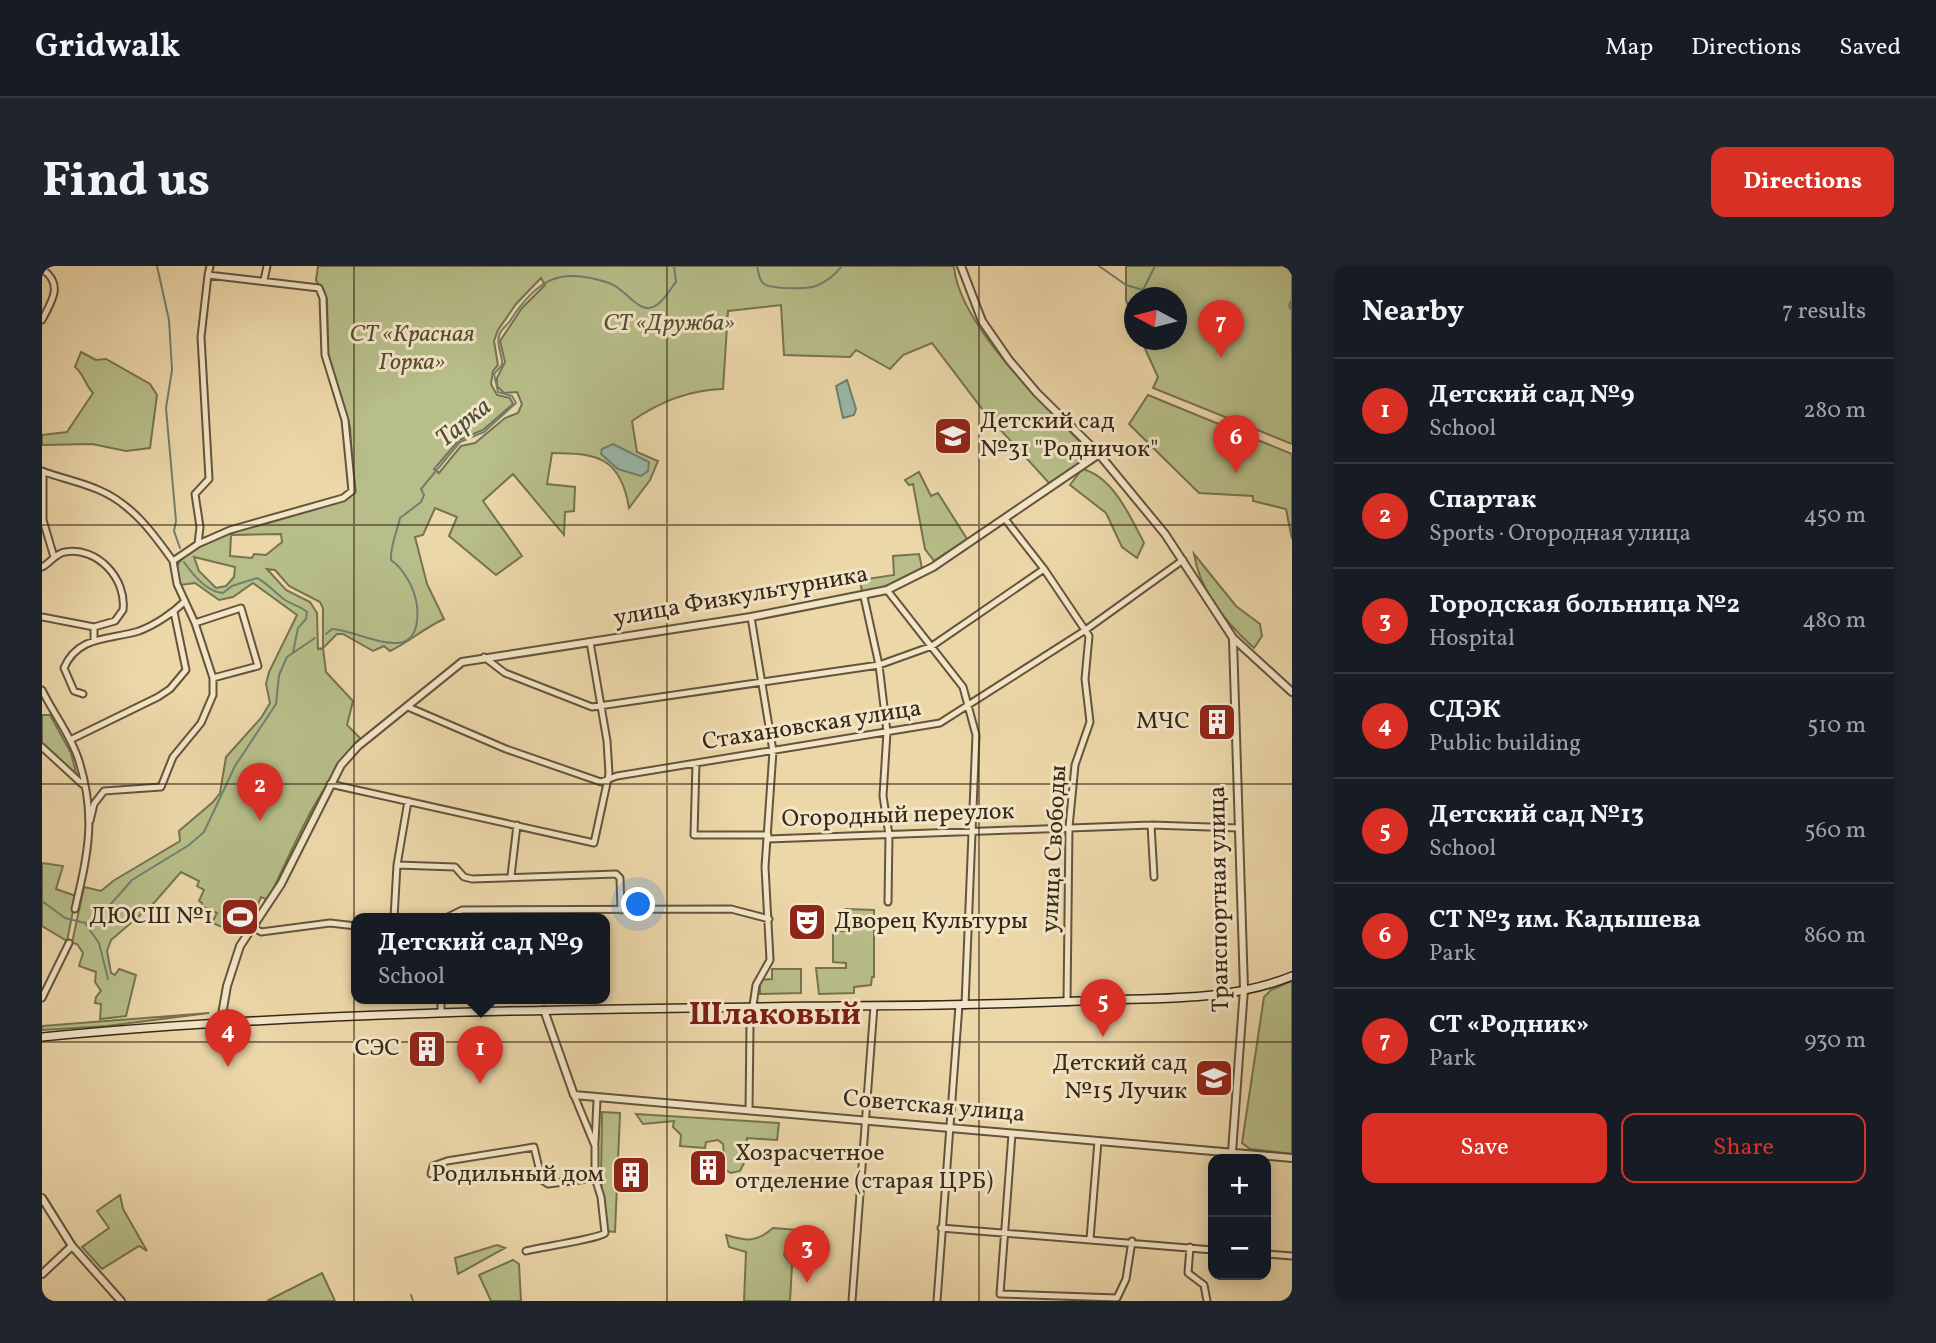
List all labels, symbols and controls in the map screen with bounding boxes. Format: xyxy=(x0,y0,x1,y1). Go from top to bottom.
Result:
text: Gridwalk xyxy=(35,25,180,71)
text: Map xyxy=(1605,31,1653,65)
text: Directions xyxy=(1691,31,1801,65)
text: Saved xyxy=(1839,31,1901,65)
button: Directions xyxy=(1711,147,1894,217)
text: Find us xyxy=(42,148,210,217)
north arrow xyxy=(1124,287,1187,350)
text: Nearby xyxy=(1362,291,1464,333)
text: 7 results xyxy=(1782,296,1866,328)
pin: 7 xyxy=(1198,300,1244,358)
park label: СТ «Дружба» xyxy=(603,307,735,341)
park label: СТ «Красная Горка» xyxy=(350,318,475,380)
text: Детский сад №9 xyxy=(1429,377,1635,413)
water label: Тарка xyxy=(429,390,499,456)
text: 1 xyxy=(1380,395,1390,427)
text: 280 m xyxy=(1803,395,1866,427)
place label: Детский сад №31 "Родничок" xyxy=(980,405,1158,467)
text: School xyxy=(1429,413,1496,445)
school or university icon: Детский сад №31 "Родничок" xyxy=(932,415,974,457)
pin: 6 xyxy=(1213,415,1259,473)
text: Спартак xyxy=(1429,482,1536,518)
text: 2 xyxy=(1379,500,1391,532)
text: 450 m xyxy=(1804,500,1866,532)
text: Sports · Огородная улица xyxy=(1429,518,1691,550)
street label: улица Физкультурника xyxy=(611,558,871,636)
text: Городская больница №2 xyxy=(1429,587,1740,623)
text: 3 xyxy=(1379,605,1391,637)
text: 480 m xyxy=(1802,605,1866,637)
text: Hospital xyxy=(1429,623,1515,655)
street label: Стахановская улица xyxy=(700,692,924,760)
text: СДЭК xyxy=(1429,692,1501,728)
building icon: МЧС xyxy=(1196,701,1238,743)
place label: МЧС xyxy=(1136,705,1190,739)
text: 4 xyxy=(1378,710,1392,742)
text: 510 m xyxy=(1807,710,1866,742)
text: Public building xyxy=(1429,728,1581,760)
pin: 2 xyxy=(237,763,283,821)
street label: улица Свободы xyxy=(1034,764,1076,934)
street label: Транспортная улица xyxy=(1201,785,1239,1013)
street label: Огородный переулок xyxy=(781,795,1015,837)
text: Детский сад №13 xyxy=(1429,797,1644,833)
text: 5 xyxy=(1379,815,1391,847)
text: 560 m xyxy=(1805,815,1866,847)
text: School xyxy=(1429,833,1496,865)
your location xyxy=(621,887,655,921)
sports icon: ДЮСШ №1 xyxy=(219,896,261,938)
place label: ДЮСШ №1 xyxy=(89,900,213,934)
theatre icon: Дворец Культуры xyxy=(786,901,828,943)
text: СТ №3 им. Кадышева xyxy=(1429,902,1701,938)
place label: Дворец Культуры xyxy=(834,905,1028,939)
popup xyxy=(351,913,610,1004)
text: 6 xyxy=(1379,920,1391,952)
text: 860 m xyxy=(1804,920,1866,952)
text: Детский сад №9 xyxy=(378,925,583,961)
text: Park xyxy=(1429,938,1476,970)
text: School xyxy=(378,961,445,993)
pin: 5 xyxy=(1080,979,1126,1037)
district label: Шлаковый xyxy=(689,994,861,1038)
text: СТ «Родник» xyxy=(1429,1007,1589,1043)
pin: 4 xyxy=(205,1009,251,1067)
text: 7 xyxy=(1380,1025,1391,1057)
text: 930 m xyxy=(1804,1025,1866,1057)
pin: 1 xyxy=(457,1026,503,1084)
building icon: СЭС xyxy=(406,1028,448,1070)
place label: СЭС xyxy=(354,1032,400,1066)
text: Park xyxy=(1429,1043,1476,1075)
place label: Детский сад №15 Лучик xyxy=(1053,1047,1187,1109)
school or university icon: Детский сад №15 Лучик xyxy=(1193,1057,1235,1099)
street label: Советская улица xyxy=(841,1082,1027,1132)
button: Save xyxy=(1362,1113,1607,1183)
button: Share xyxy=(1621,1113,1866,1183)
place label: Хозрасчетное отделение (старая ЦРБ) xyxy=(735,1137,993,1199)
building icon: Хозрасчетное отделение (старая ЦРБ) xyxy=(687,1147,729,1189)
building icon: Родильный дом xyxy=(610,1154,652,1196)
map controls xyxy=(1208,1154,1271,1280)
button: + xyxy=(1208,1154,1271,1217)
place label: Родильный дом xyxy=(431,1158,604,1192)
button: − xyxy=(1208,1217,1271,1280)
pin: 3 xyxy=(784,1225,830,1283)

